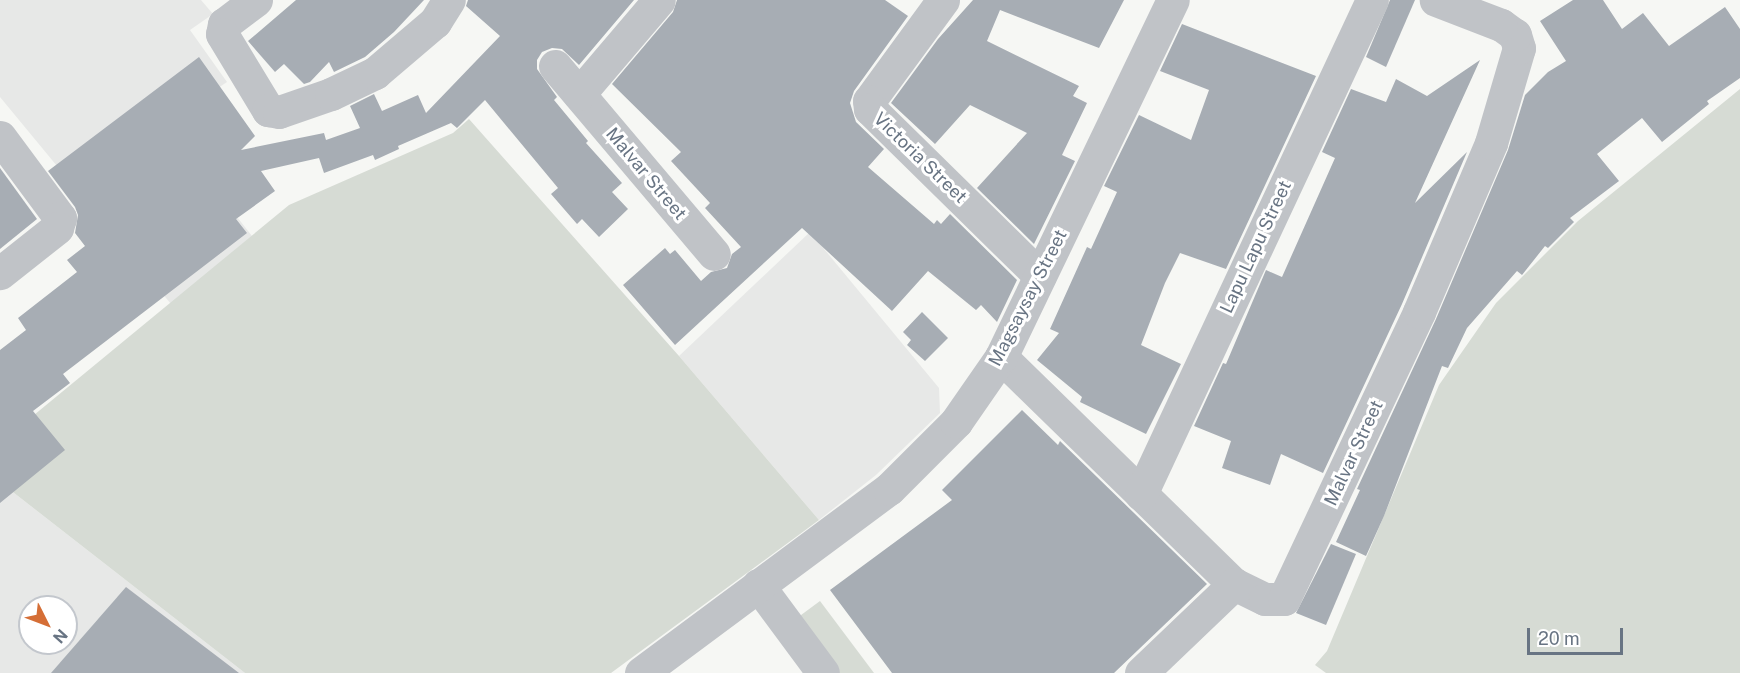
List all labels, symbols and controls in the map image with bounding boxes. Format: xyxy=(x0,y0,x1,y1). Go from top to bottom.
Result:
street label: Victoria Street xyxy=(869,108,971,208)
street label: Malvar Street xyxy=(601,123,691,225)
street label: Lapu Lapu Street xyxy=(1216,177,1296,317)
street label: Magsaysay Street xyxy=(984,226,1072,370)
street label: Malvar Street xyxy=(1320,397,1388,509)
north arrow xyxy=(18,595,78,655)
scale bar xyxy=(1530,616,1626,654)
text: N xyxy=(49,625,72,647)
text: 20 m xyxy=(1538,628,1580,649)

